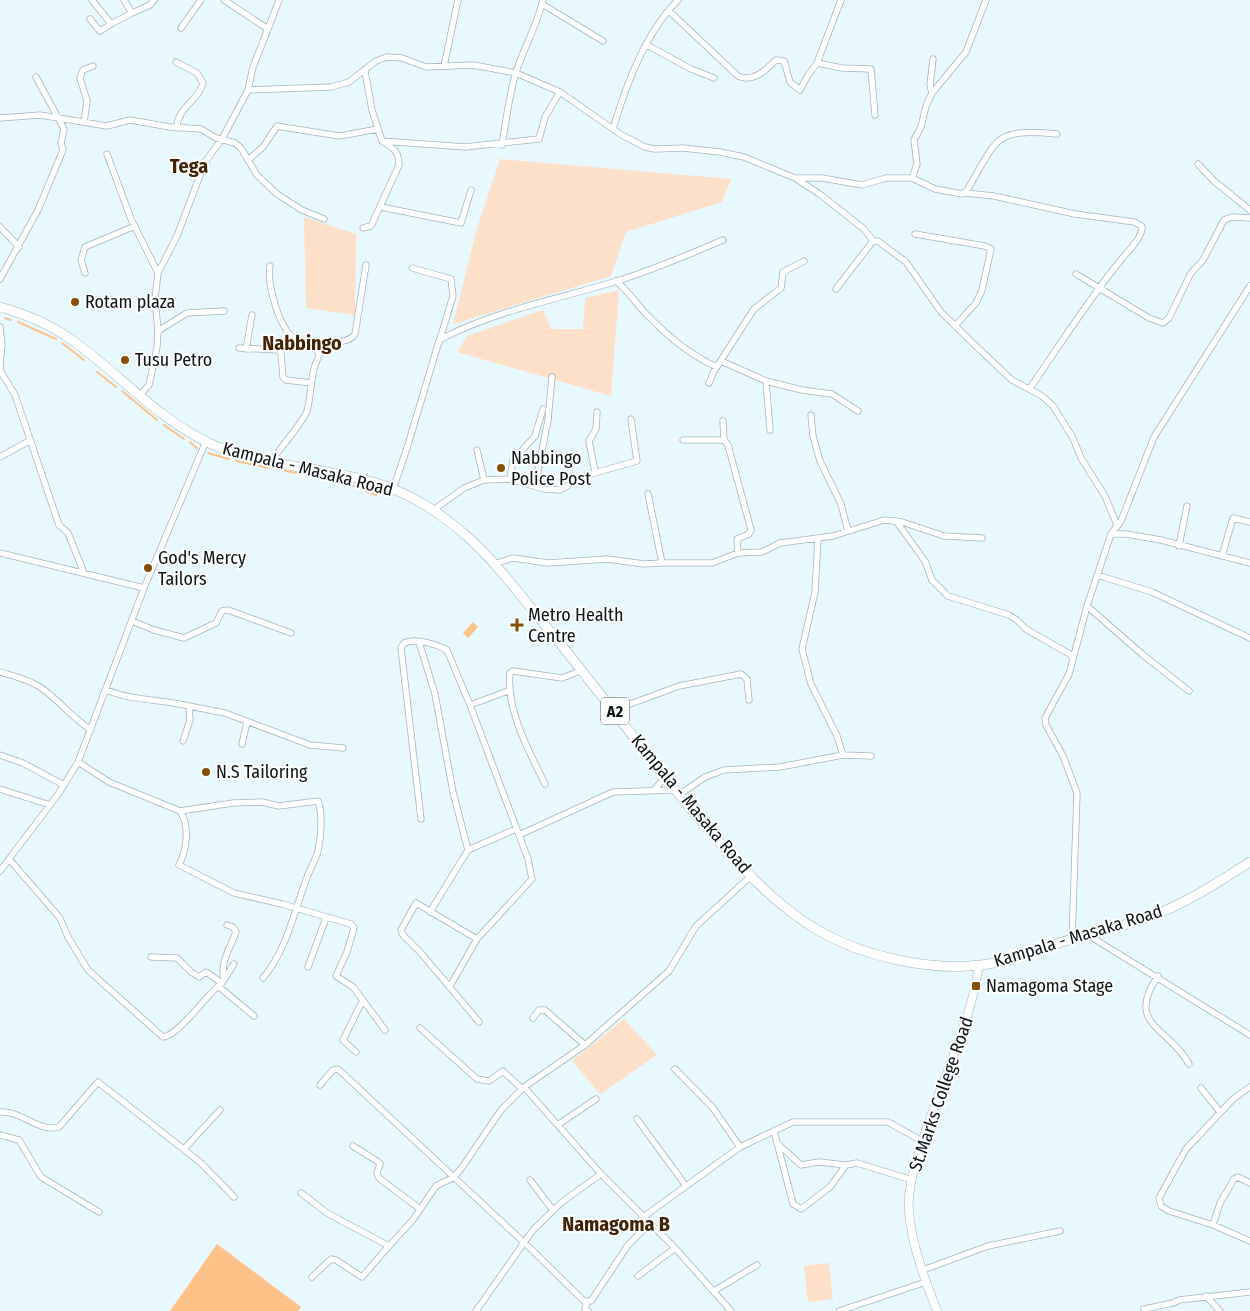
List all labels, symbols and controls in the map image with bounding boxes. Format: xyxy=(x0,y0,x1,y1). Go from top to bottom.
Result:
district label: Tega xyxy=(170,154,208,178)
place label: Rotam plaza xyxy=(85,291,176,313)
marker: Rotam plaza xyxy=(69,296,81,308)
district label: Nabbingo xyxy=(262,331,342,355)
place label: Tusu Petro xyxy=(135,349,212,371)
marker: Tusu Petro xyxy=(119,354,131,366)
street label: Kampala - Masaka Road xyxy=(220,437,396,501)
place label: Nabbingo Police Post xyxy=(511,447,591,490)
marker: Nabbingo Police Post xyxy=(495,462,507,474)
place label: God's Mercy Tailors xyxy=(158,547,246,590)
marker: God's Mercy Tailors xyxy=(142,562,154,574)
place label: Metro Health Centre xyxy=(528,604,623,647)
marker: Metro Health Centre xyxy=(510,618,524,632)
road number: A2 xyxy=(601,698,629,724)
street label: Kampala - Masaka Road xyxy=(626,730,756,878)
place label: N.S Tailoring xyxy=(216,761,308,783)
marker: N.S Tailoring xyxy=(200,766,212,778)
street label: Kampala - Masaka Road xyxy=(991,900,1165,972)
place label: Namagoma Stage xyxy=(986,975,1113,997)
marker: Namagoma Stage xyxy=(970,980,982,992)
street label: St.Marks College Road xyxy=(904,1014,978,1174)
district label: Namagoma B xyxy=(562,1212,670,1236)

